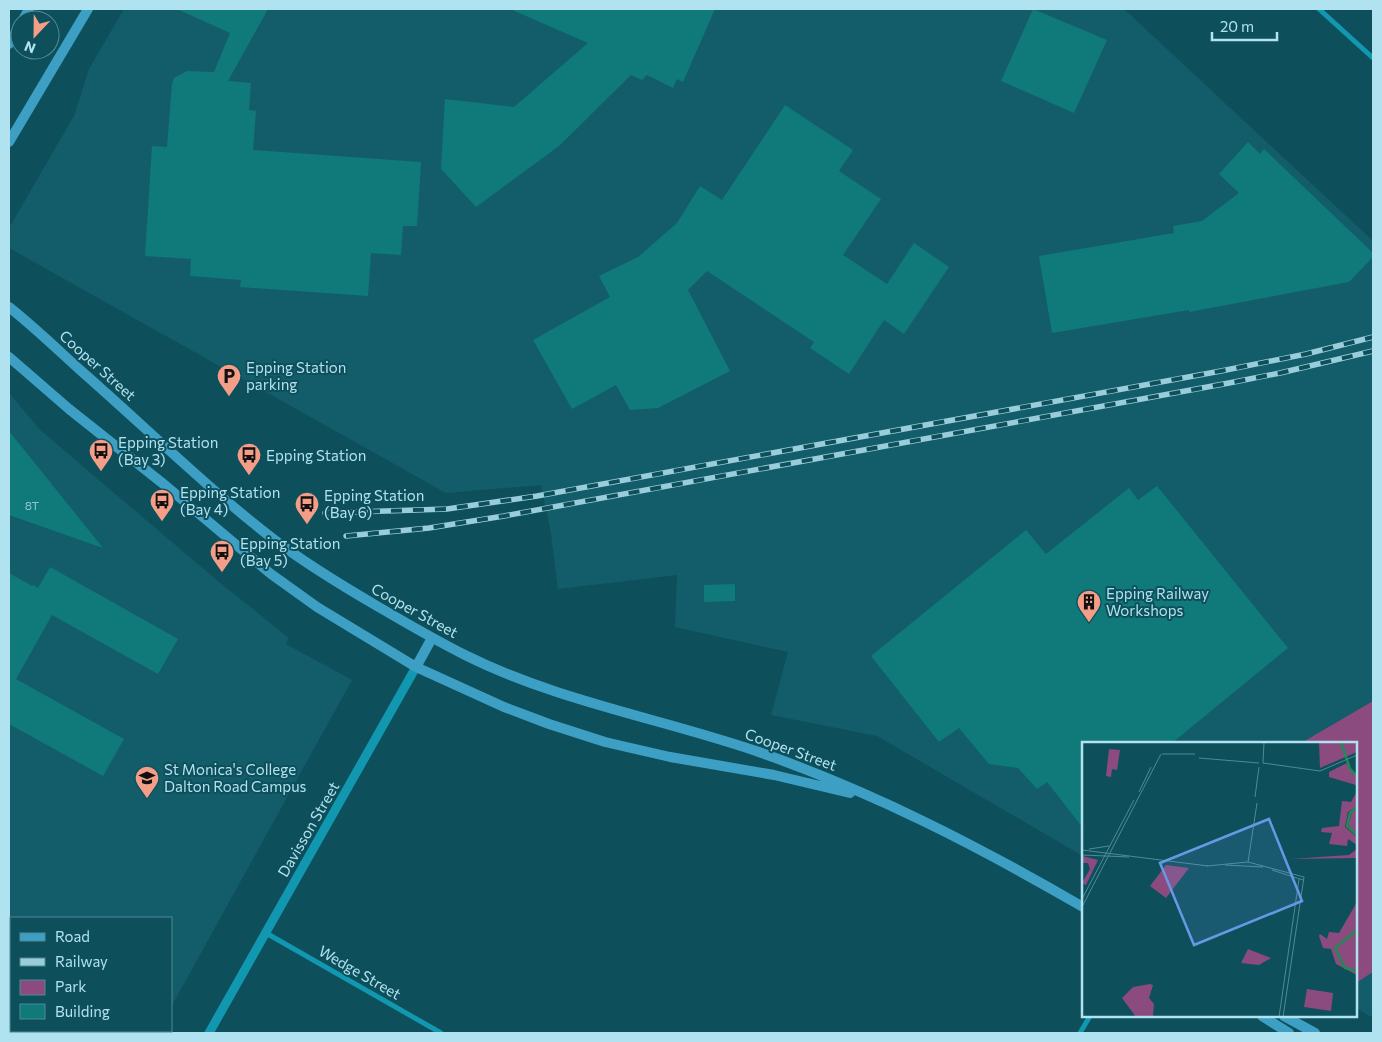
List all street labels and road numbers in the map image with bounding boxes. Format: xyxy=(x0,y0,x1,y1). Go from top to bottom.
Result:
street label: Cooper Street xyxy=(56,326,140,404)
street label: Cooper Street xyxy=(369,579,461,641)
street label: Cooper Street xyxy=(743,724,839,774)
street label: Davisson Street xyxy=(274,778,342,880)
street label: Wedge Street xyxy=(316,941,404,1003)

